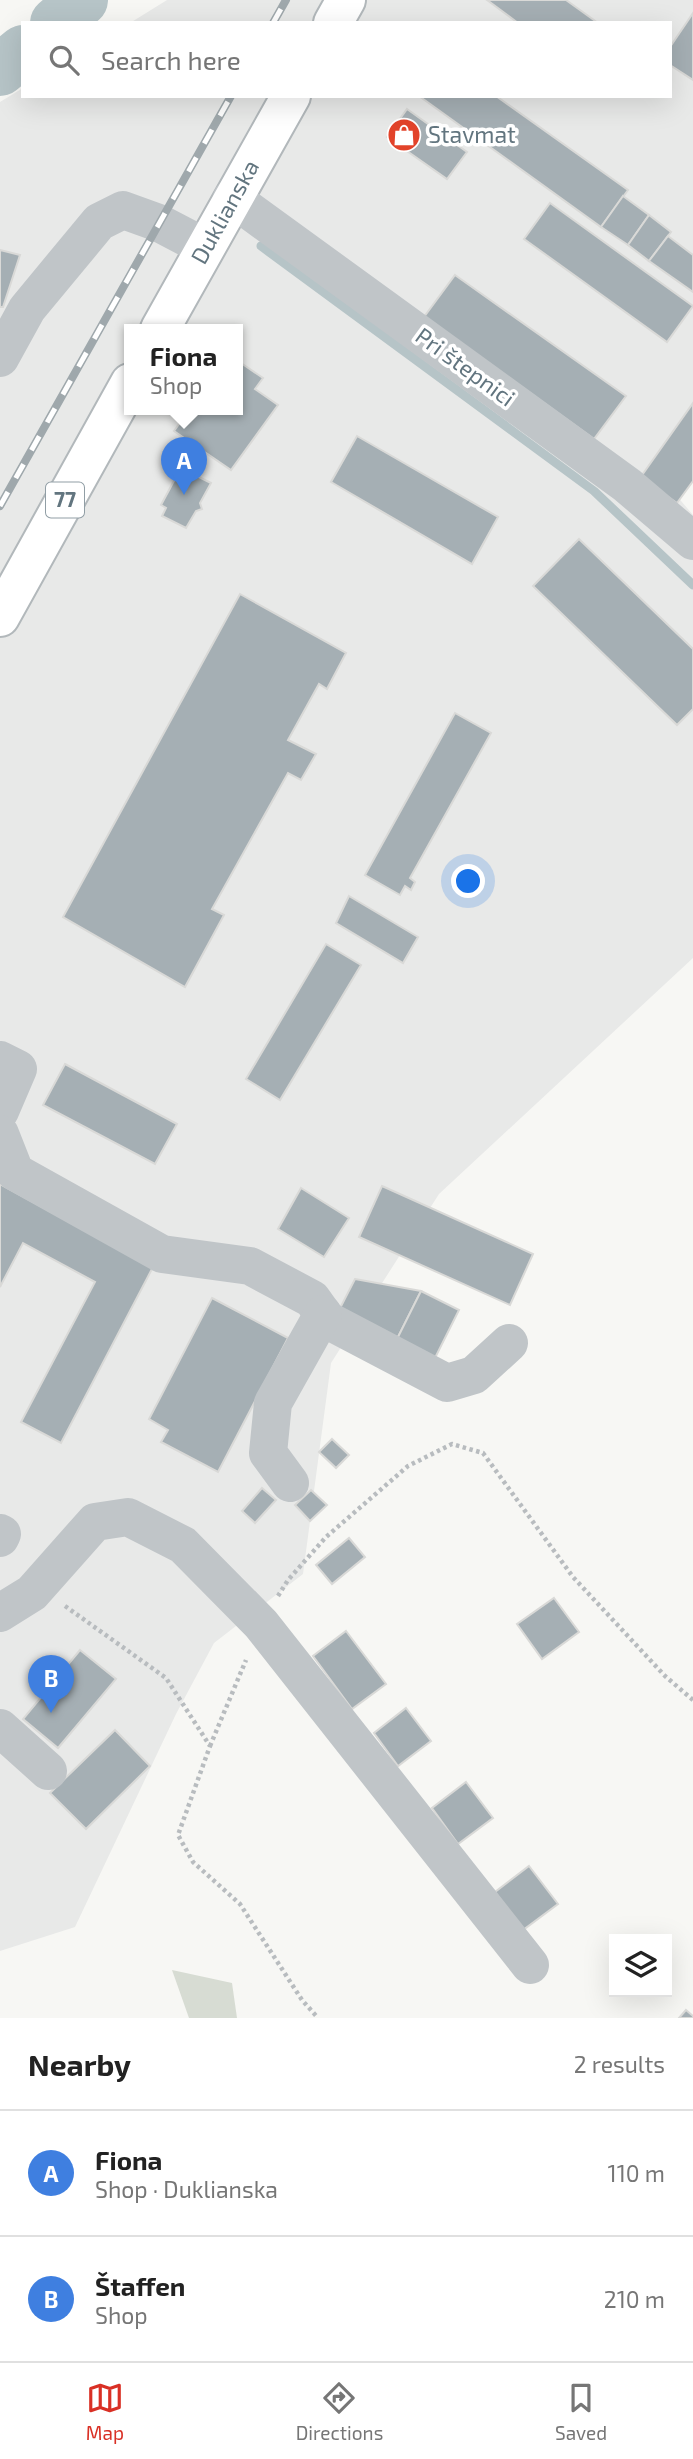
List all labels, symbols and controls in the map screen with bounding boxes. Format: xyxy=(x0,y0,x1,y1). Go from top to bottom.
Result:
search box xyxy=(21,21,672,98)
icon: search xyxy=(45,41,83,79)
text: Search here xyxy=(101,44,241,75)
shop icon: Stavmat xyxy=(385,116,423,154)
place label: Stavmat xyxy=(428,120,516,148)
street label: Duklianska xyxy=(184,155,264,268)
street label: Pri štepnici xyxy=(411,321,521,412)
popup xyxy=(124,324,243,415)
text: Fiona xyxy=(150,340,217,371)
text: Shop xyxy=(150,371,202,399)
pin: A xyxy=(161,437,207,495)
road number: 77 xyxy=(46,482,84,518)
your location xyxy=(451,864,485,898)
pin: B xyxy=(28,1655,74,1713)
map controls xyxy=(609,1934,672,1997)
button: layers xyxy=(609,1934,672,1997)
text: Nearby xyxy=(28,2046,131,2082)
text: 2 results xyxy=(574,2050,665,2078)
text: Fiona xyxy=(95,2144,162,2175)
text: A xyxy=(43,2159,59,2187)
text: 110 m xyxy=(608,2159,665,2187)
text: Shop · Duklianska xyxy=(95,2175,278,2203)
text: Štaffen xyxy=(95,2270,185,2301)
text: B xyxy=(44,2285,58,2313)
text: 210 m xyxy=(604,2285,665,2313)
text: Shop xyxy=(95,2301,148,2329)
tab: Map xyxy=(86,2379,124,2444)
tab: Directions xyxy=(296,2379,383,2444)
tab: Saved xyxy=(555,2379,607,2444)

